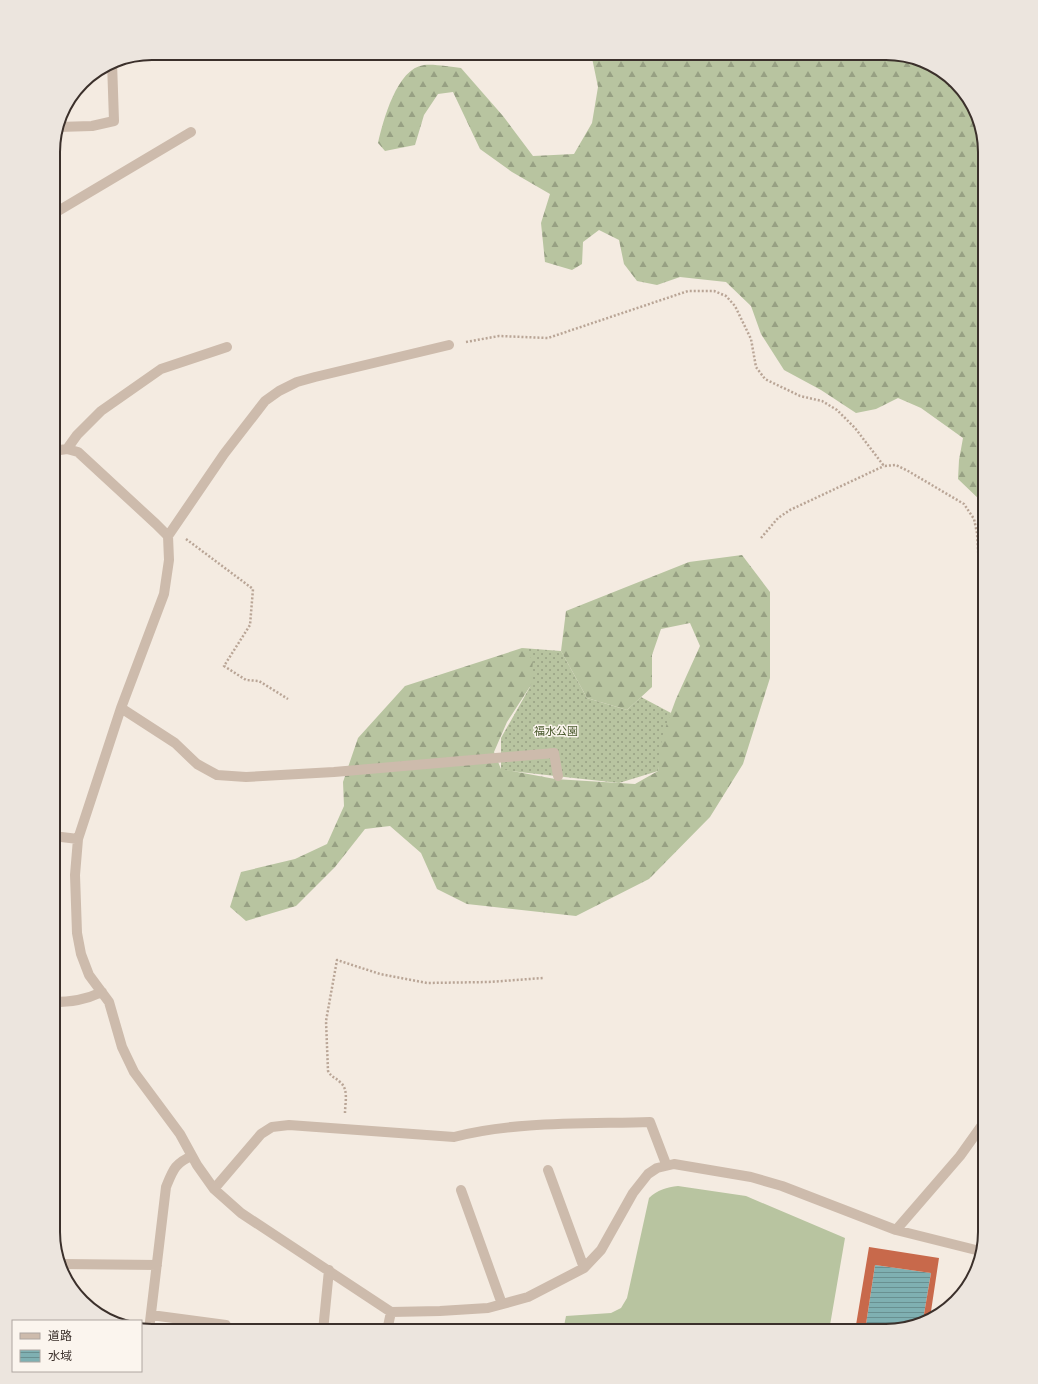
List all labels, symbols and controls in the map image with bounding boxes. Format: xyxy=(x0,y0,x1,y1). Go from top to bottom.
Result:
park label: 福水公園 xyxy=(534,723,578,739)
legend xyxy=(12,1320,142,1372)
text: 道路 xyxy=(48,1327,72,1344)
text: 水域 xyxy=(48,1347,72,1364)

